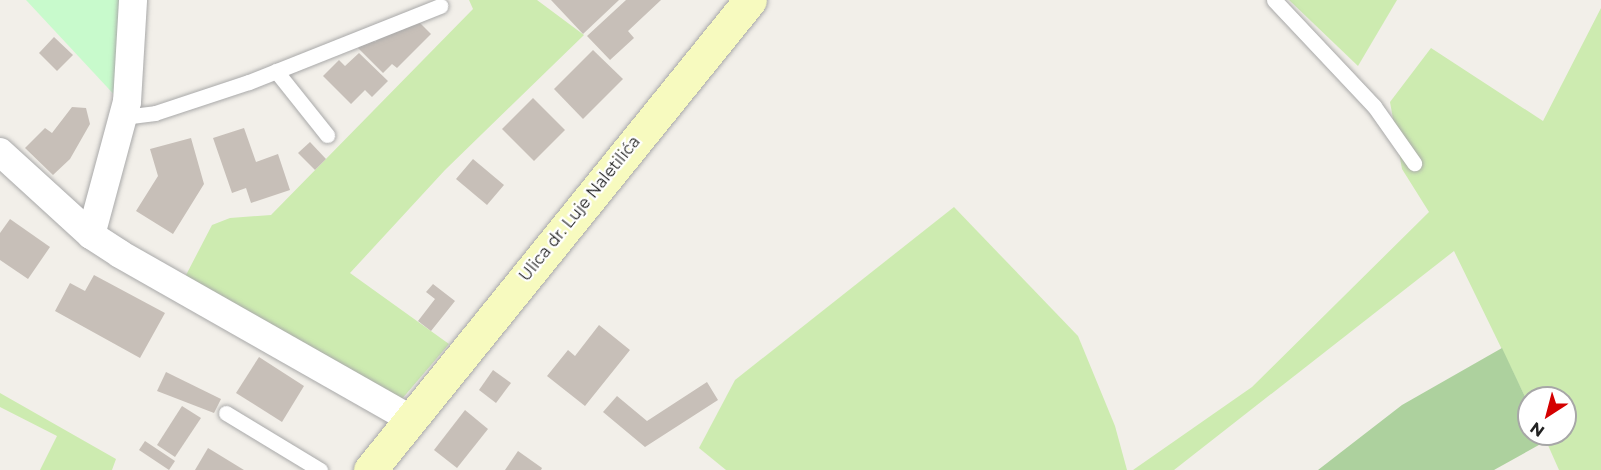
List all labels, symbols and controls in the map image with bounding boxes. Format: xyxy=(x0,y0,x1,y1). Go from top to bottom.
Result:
street label: Ulica dr. Luje Naletilića xyxy=(516,133,644,285)
north arrow xyxy=(1517,386,1577,446)
text: N xyxy=(1526,418,1548,441)

